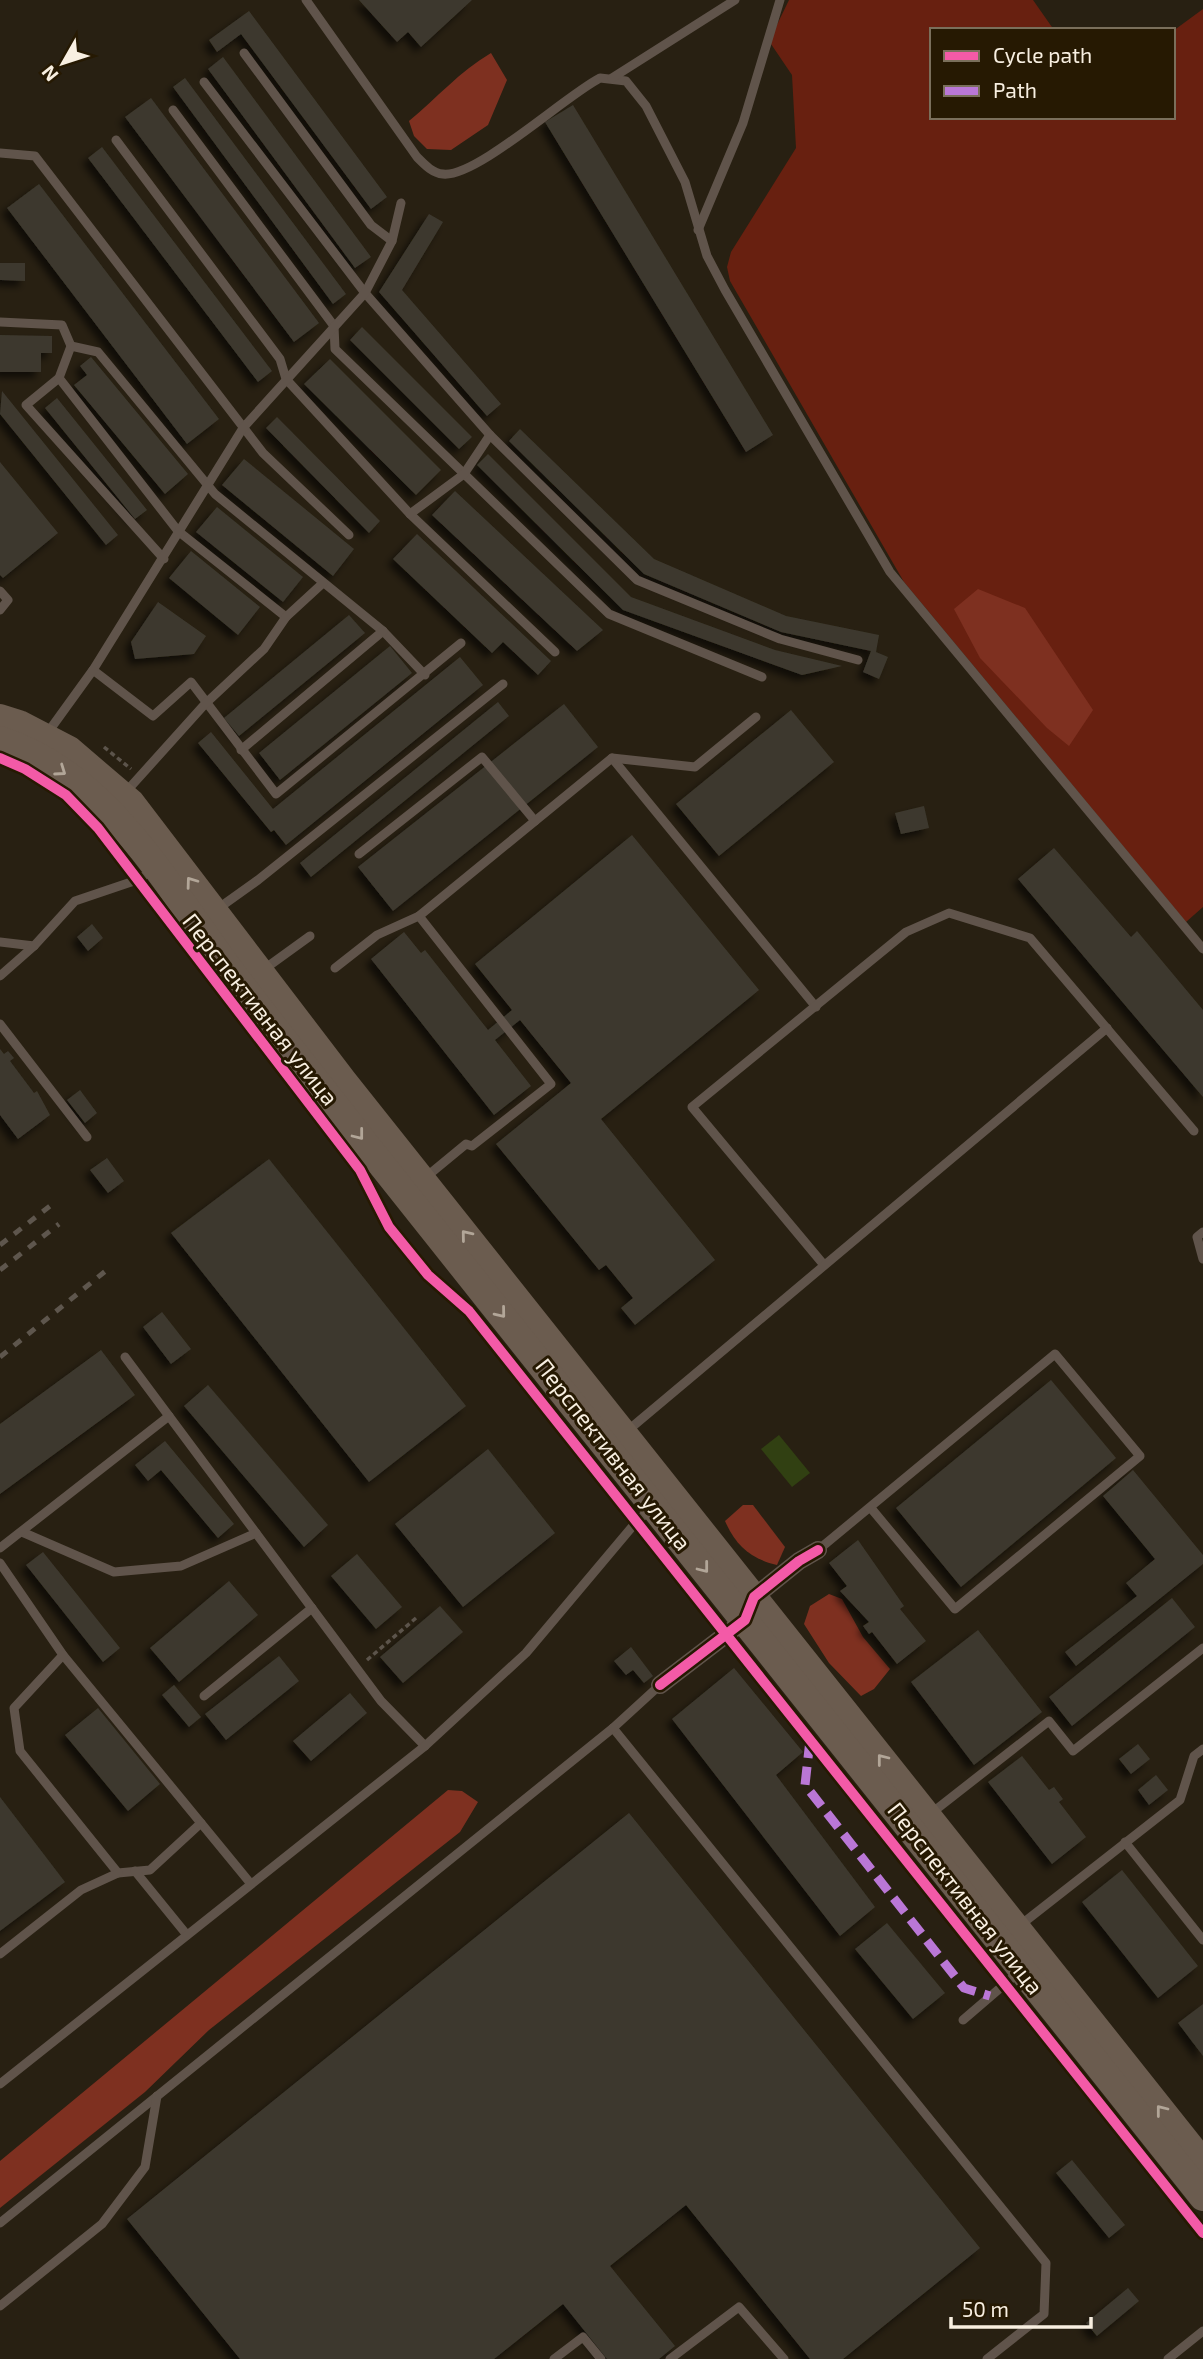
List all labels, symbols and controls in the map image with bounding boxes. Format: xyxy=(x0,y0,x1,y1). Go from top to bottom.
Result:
north arrow xyxy=(28,28,98,98)
legend xyxy=(930,28,1175,119)
text: Cycle path xyxy=(993,42,1092,67)
text: N xyxy=(36,61,63,87)
text: Path xyxy=(993,77,1037,102)
one-way arrow xyxy=(53,763,66,776)
one-way arrow xyxy=(187,877,199,890)
street label: Перспективная улица xyxy=(177,907,345,1111)
one-way arrow xyxy=(350,1128,363,1140)
one-way arrow xyxy=(462,1231,475,1243)
one-way arrow xyxy=(493,1305,506,1317)
street label: Перспективная улица xyxy=(530,1352,698,1556)
one-way arrow xyxy=(695,1560,708,1572)
one-way arrow xyxy=(878,1754,891,1766)
street label: Перспективная улица xyxy=(882,1796,1050,2000)
one-way arrow xyxy=(1156,2105,1169,2117)
scale bar xyxy=(951,2286,1091,2330)
text: 50 m xyxy=(962,2296,1009,2321)

